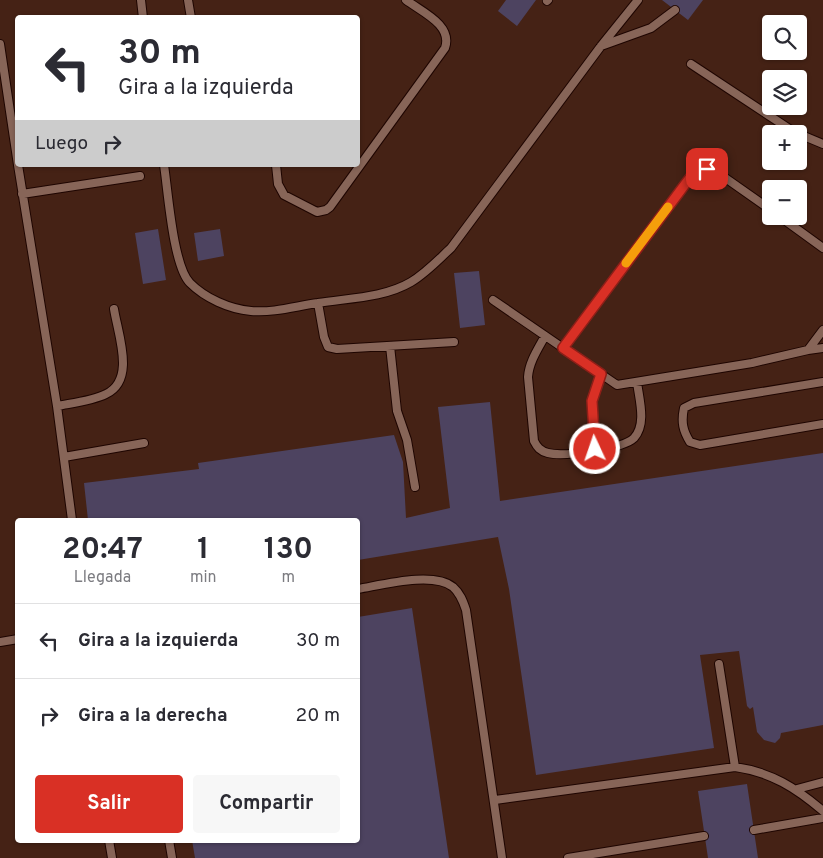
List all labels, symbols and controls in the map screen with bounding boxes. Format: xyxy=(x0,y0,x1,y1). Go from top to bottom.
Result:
map controls xyxy=(762,15,807,225)
button: search xyxy=(762,15,807,60)
text: 30 m xyxy=(118,32,201,76)
icon: left xyxy=(35,35,100,100)
button: layers xyxy=(762,70,807,115)
text: Gira a la izquierda xyxy=(118,75,294,102)
button: + xyxy=(762,125,807,170)
icon: right xyxy=(98,130,126,158)
text: Luego xyxy=(35,132,88,156)
pin xyxy=(686,148,728,190)
icon: arrive xyxy=(693,155,721,183)
button: − xyxy=(762,180,807,225)
position arrow xyxy=(568,422,620,474)
text: 20:47 xyxy=(62,532,143,569)
text: 1 xyxy=(197,532,209,569)
text: 130 xyxy=(264,532,313,569)
text: Llegada xyxy=(74,568,131,588)
text: min xyxy=(190,568,217,588)
text: m xyxy=(282,568,295,588)
icon: left xyxy=(35,627,63,655)
text: Gira a la izquierda xyxy=(78,629,238,653)
text: 30 m xyxy=(296,629,340,653)
icon: right xyxy=(35,702,63,730)
text: Gira a la derecha xyxy=(78,704,228,728)
text: 20 m xyxy=(296,704,340,728)
button: Salir xyxy=(35,775,183,833)
button: Compartir xyxy=(193,775,340,833)

